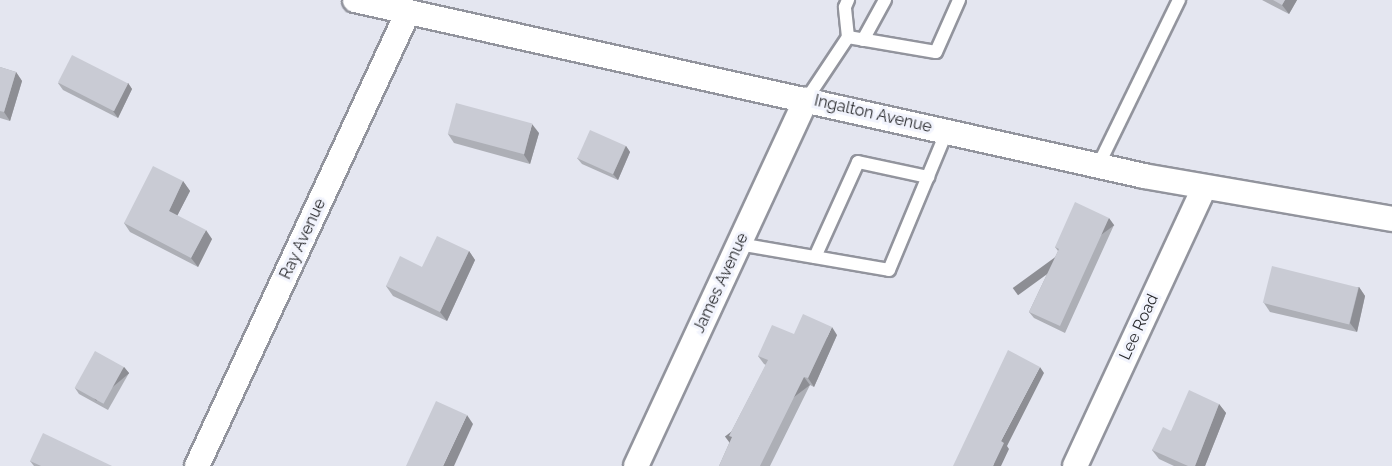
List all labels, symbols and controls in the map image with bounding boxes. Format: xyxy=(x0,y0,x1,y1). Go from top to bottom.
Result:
street label: Ingalton Avenue xyxy=(812,91,934,137)
street label: Ray Avenue xyxy=(276,195,330,283)
street label: James Avenue xyxy=(689,230,753,336)
street label: Lee Road xyxy=(1115,291,1163,363)

